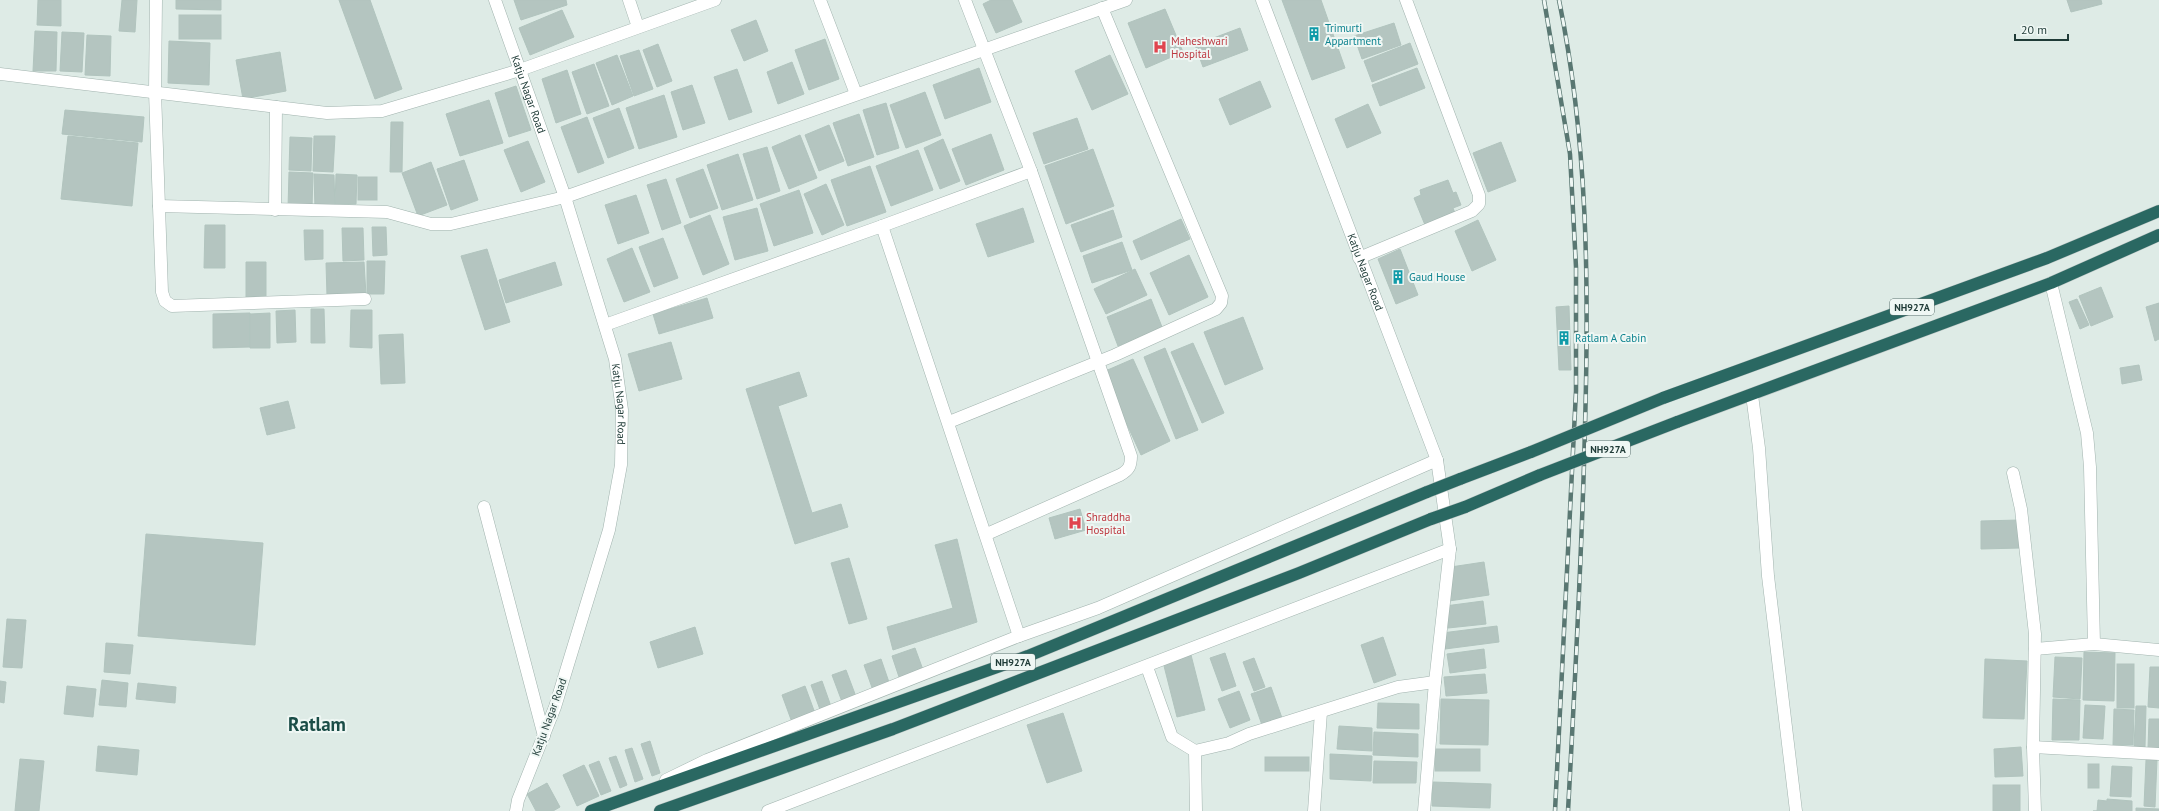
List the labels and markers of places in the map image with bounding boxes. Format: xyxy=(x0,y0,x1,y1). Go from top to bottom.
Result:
place label: Trimurti Appartment xyxy=(1325,21,1381,48)
building icon: Trimurti Appartment xyxy=(1306,26,1322,42)
place label: Maheshwari Hospital xyxy=(1171,34,1228,61)
hospital icon: Maheshwari Hospital xyxy=(1152,39,1168,55)
building icon: Gaud House xyxy=(1390,269,1406,285)
place label: Gaud House xyxy=(1409,270,1466,284)
building icon: Ratlam A Cabin xyxy=(1556,330,1572,346)
place label: Ratlam A Cabin xyxy=(1575,331,1646,345)
place label: Shraddha Hospital xyxy=(1086,510,1130,537)
hospital icon: Shraddha Hospital xyxy=(1067,515,1083,531)

